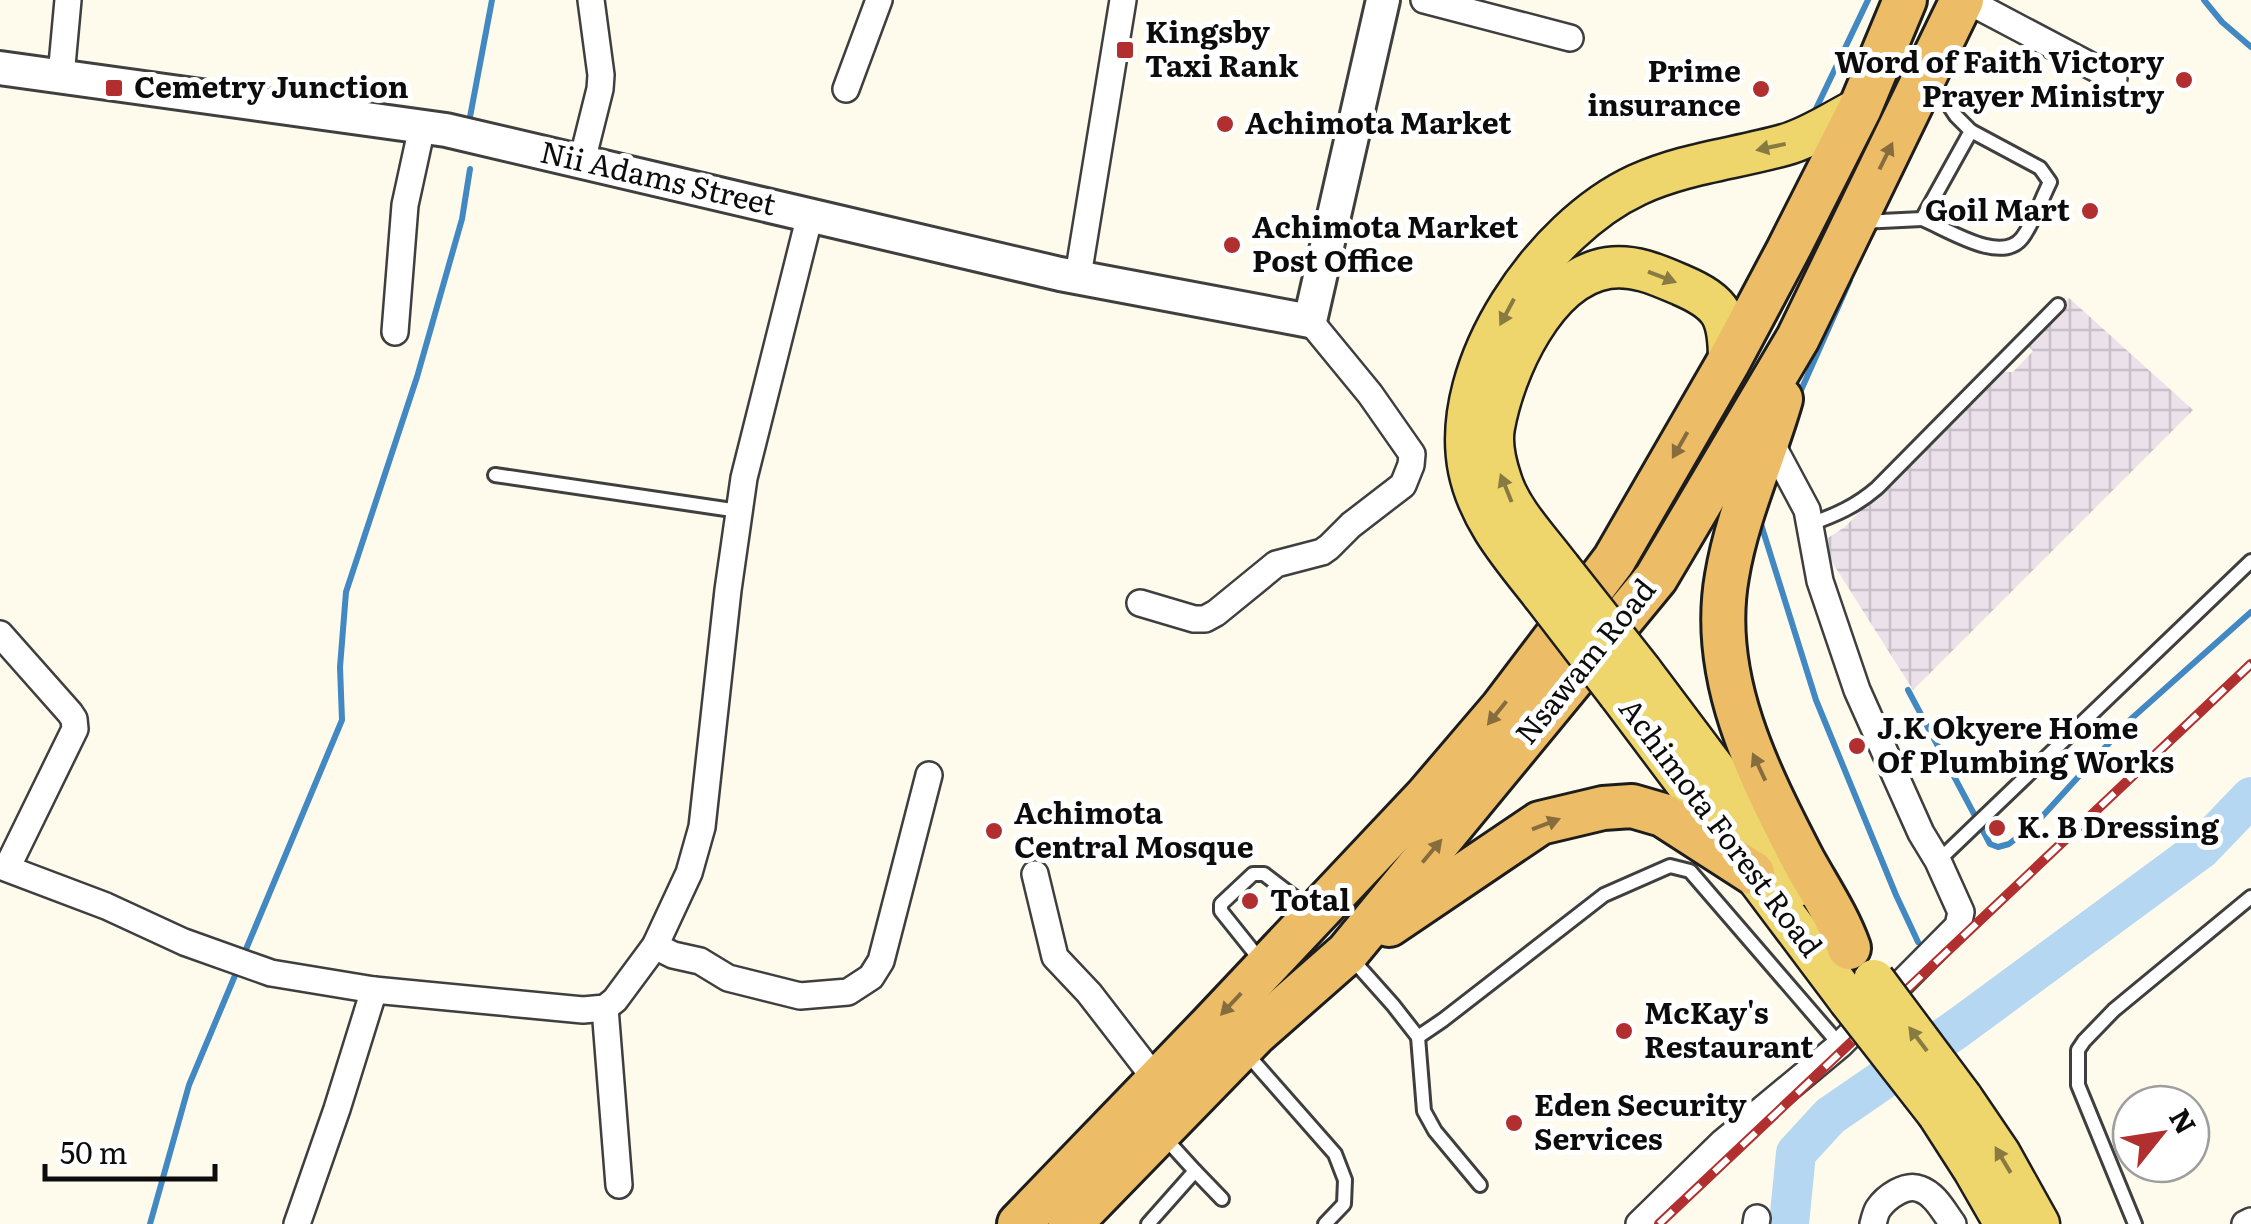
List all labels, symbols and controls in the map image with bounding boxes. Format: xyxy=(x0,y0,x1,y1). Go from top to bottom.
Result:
place label: Kingsby Taxi Rank xyxy=(1145,8,1299,86)
place label: Word of Faith Victory Prayer Ministry xyxy=(1835,38,2165,116)
marker: Kingsby Taxi Rank xyxy=(1114,39,1136,61)
place label: Prime insurance xyxy=(1587,47,1741,125)
place label: Cemetry Junction xyxy=(134,63,409,107)
marker: Word of Faith Victory Prayer Ministry xyxy=(2173,69,2195,91)
marker: Cemetry Junction xyxy=(103,77,125,99)
marker: Prime insurance xyxy=(1750,78,1772,100)
place label: Achimota Market xyxy=(1245,99,1512,143)
marker: Achimota Market xyxy=(1214,113,1236,135)
street label: Nii Adams Street xyxy=(537,128,781,225)
one-way arrow xyxy=(1755,140,1786,156)
one-way arrow xyxy=(1877,141,1894,170)
place label: Goil Mart xyxy=(1925,186,2071,230)
marker: Goil Mart xyxy=(2079,200,2101,222)
place label: Achimota Market Post Office xyxy=(1252,203,1519,281)
marker: Achimota Market Post Office xyxy=(1221,234,1243,256)
one-way arrow xyxy=(1647,270,1677,285)
one-way arrow xyxy=(1498,298,1515,327)
one-way arrow xyxy=(1672,431,1689,459)
one-way arrow xyxy=(1497,473,1513,503)
street label: Nsawam Road xyxy=(1503,568,1664,752)
street label: Achimota Forest Road xyxy=(1610,687,1835,965)
one-way arrow xyxy=(1487,701,1508,726)
place label: J.K Okyere Home Of Plumbing Works xyxy=(1877,704,2174,782)
marker: J.K Okyere Home Of Plumbing Works xyxy=(1846,735,1868,757)
one-way arrow xyxy=(1750,752,1767,781)
place label: Achimota Central Mosque xyxy=(1014,789,1254,867)
place label: K. B Dressing xyxy=(2017,803,2220,847)
one-way arrow xyxy=(1531,816,1561,831)
marker: K. B Dressing xyxy=(1986,817,2008,839)
marker: Achimota Central Mosque xyxy=(983,820,1005,842)
one-way arrow xyxy=(1421,839,1442,864)
place label: Total xyxy=(1270,876,1350,920)
marker: Total xyxy=(1239,890,1261,912)
place label: McKay's Restaurant xyxy=(1644,989,1814,1067)
one-way arrow xyxy=(1220,992,1243,1016)
marker: McKay's Restaurant xyxy=(1613,1020,1635,1042)
one-way arrow xyxy=(1908,1026,1928,1052)
place label: Eden Security Services xyxy=(1534,1081,1747,1159)
north arrow xyxy=(2111,1084,2211,1184)
text: N xyxy=(2160,1100,2208,1141)
marker: Eden Security Services xyxy=(1503,1112,1525,1134)
scale bar xyxy=(45,1119,215,1181)
text: 50 m xyxy=(60,1129,128,1173)
one-way arrow xyxy=(1995,1146,2012,1174)

